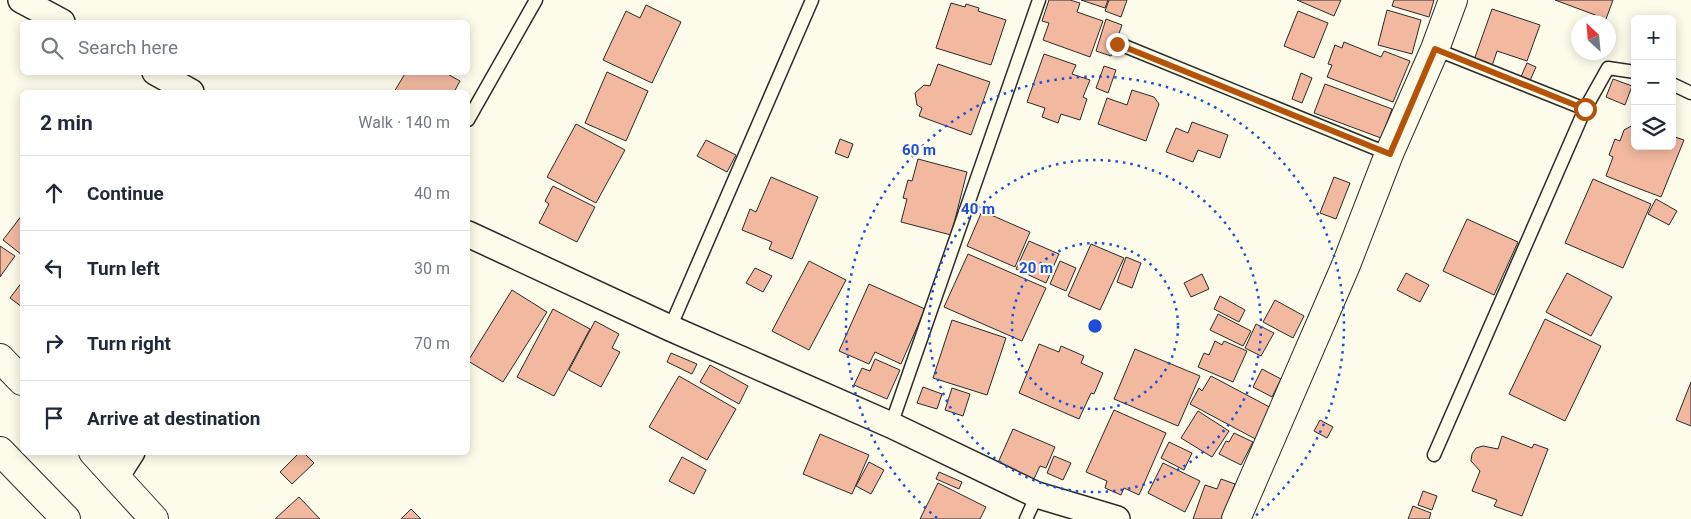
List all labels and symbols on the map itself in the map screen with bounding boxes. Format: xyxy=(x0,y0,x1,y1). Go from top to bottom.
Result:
north arrow xyxy=(1571,15,1616,60)
route end xyxy=(1106,33,1129,56)
route start xyxy=(1574,98,1597,121)
text: 60 m xyxy=(902,141,936,159)
text: 40 m xyxy=(961,200,995,218)
text: 20 m xyxy=(1019,259,1053,277)
centre of rings xyxy=(1086,317,1104,335)

